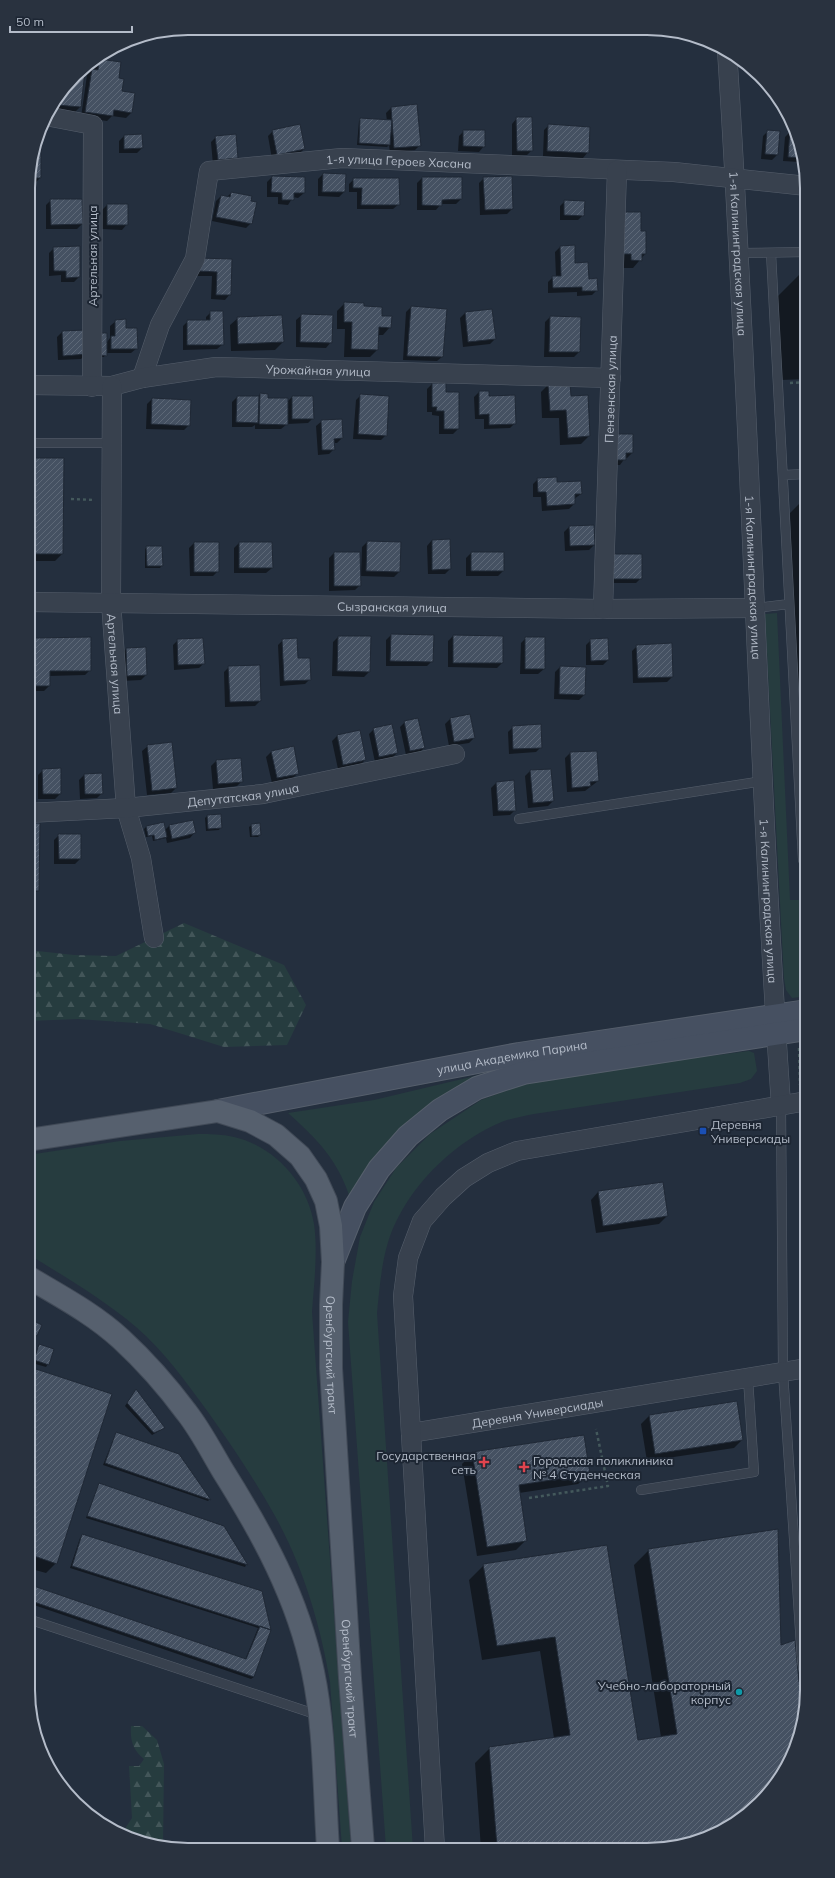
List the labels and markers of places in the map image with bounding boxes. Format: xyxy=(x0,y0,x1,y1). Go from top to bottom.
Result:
place label: Деревня Универсиады xyxy=(710,1117,790,1146)
marker: Деревня Универсиады xyxy=(698,1126,708,1136)
place label: Государственная сеть xyxy=(376,1448,476,1477)
place label: Городская поликлиника № 4 Студенческая xyxy=(533,1453,673,1482)
marker: Государственная сеть xyxy=(479,1457,489,1467)
marker: Городская поликлиника № 4 Студенческая xyxy=(518,1461,530,1473)
place label: Учебно-лабораторный корпус xyxy=(597,1678,731,1707)
marker: Учебно-лабораторный корпус xyxy=(734,1687,744,1697)

